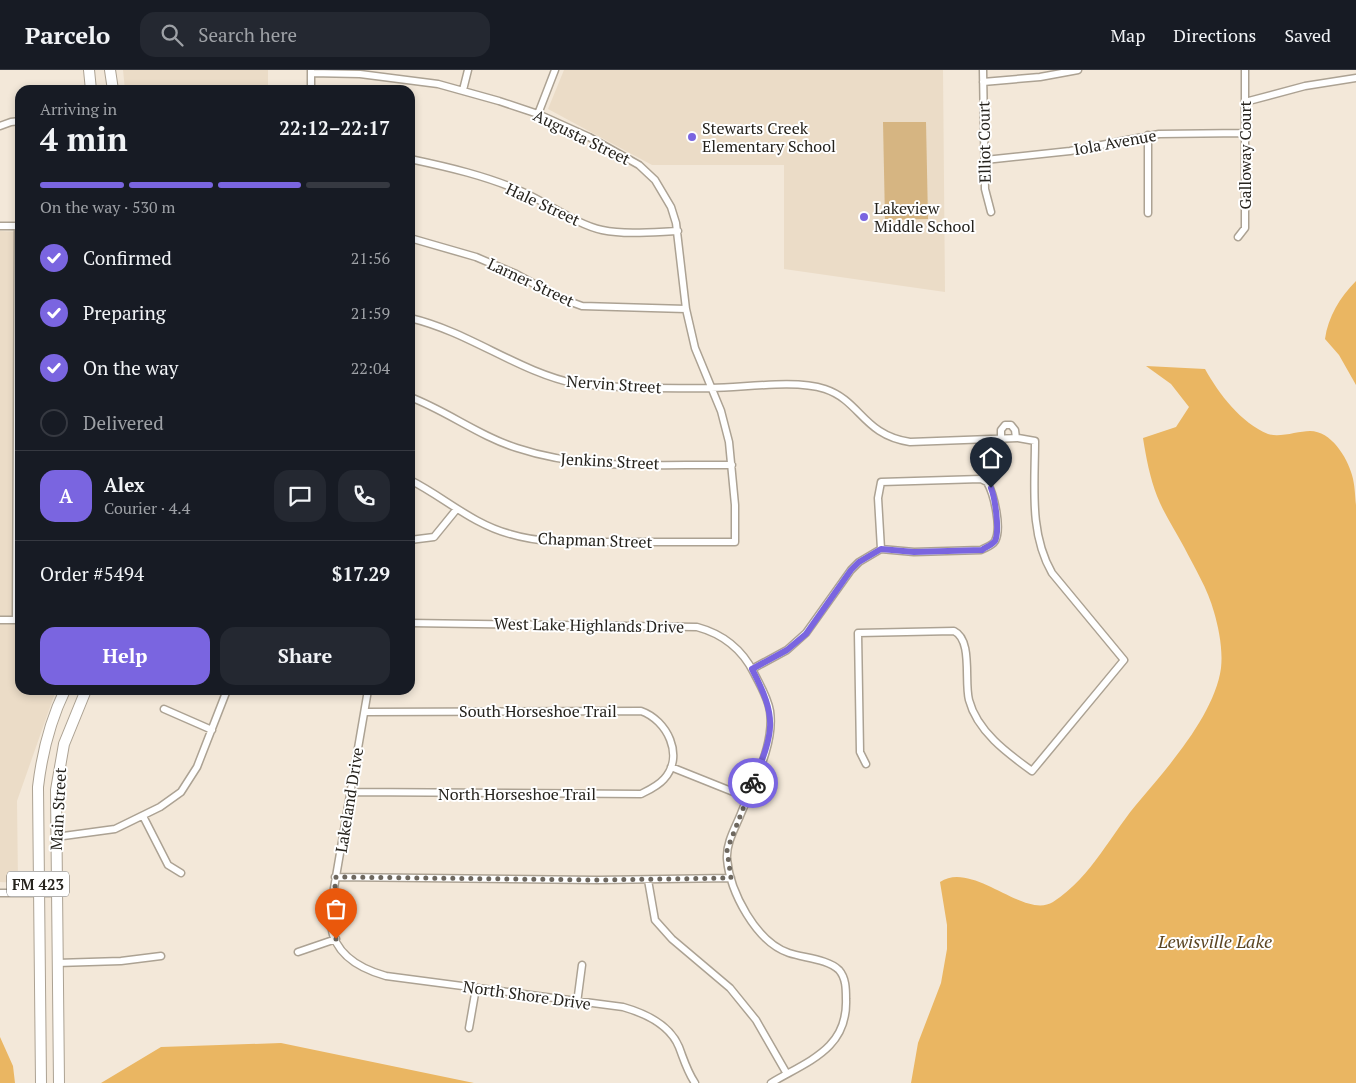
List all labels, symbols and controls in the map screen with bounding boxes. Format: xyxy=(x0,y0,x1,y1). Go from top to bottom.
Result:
search box xyxy=(140,12,490,57)
text: Parcelo xyxy=(25,19,110,51)
icon: search xyxy=(158,21,186,49)
text: Search here xyxy=(198,22,297,47)
text: Map xyxy=(1110,23,1145,47)
text: Directions xyxy=(1173,23,1256,47)
text: Saved xyxy=(1284,23,1331,47)
text: Arriving in xyxy=(40,98,117,120)
street label: Galloway Court xyxy=(1234,100,1256,210)
street label: Elliot Court xyxy=(972,101,996,183)
street label: Augusta Street xyxy=(530,104,634,170)
text: 22:12–22:17 xyxy=(279,115,390,140)
place label: Stewarts Creek Elementary School xyxy=(702,117,836,157)
text: 4 min xyxy=(40,118,128,160)
street label: Iola Avenue xyxy=(1072,124,1158,160)
marker: Stewarts Creek Elementary School xyxy=(686,131,698,143)
street label: Hale Street xyxy=(502,177,584,231)
text: On the way · 530 m xyxy=(40,196,175,218)
place label: Lakeview Middle School xyxy=(874,197,975,237)
marker: Lakeview Middle School xyxy=(858,211,870,223)
icon: check xyxy=(40,244,68,272)
text: Confirmed xyxy=(83,245,172,270)
text: 21:56 xyxy=(351,247,390,269)
street label: Larner Street xyxy=(484,252,578,312)
icon: check xyxy=(40,299,68,327)
text: Preparing xyxy=(83,300,166,325)
text: 21:59 xyxy=(351,302,390,324)
icon: check xyxy=(40,354,68,382)
text: On the way xyxy=(83,355,178,380)
text: 22:04 xyxy=(351,357,390,379)
street label: Nervin Street xyxy=(566,370,662,398)
text: Delivered xyxy=(83,410,164,435)
pin xyxy=(970,437,1012,488)
icon: home xyxy=(977,444,1005,472)
street label: Jenkins Street xyxy=(560,447,660,475)
button: chat xyxy=(274,470,326,522)
button: phone xyxy=(338,470,390,522)
text: Alex xyxy=(104,472,145,497)
text: A xyxy=(59,483,73,508)
text: Courier · 4.4 xyxy=(104,497,190,519)
street label: Chapman Street xyxy=(537,527,653,553)
text: Order #5494 xyxy=(40,561,144,586)
text: $17.29 xyxy=(332,561,390,586)
street label: West Lake Highlands Drive xyxy=(494,612,684,638)
button: Help xyxy=(40,627,210,685)
button: Share xyxy=(220,627,390,685)
street label: South Horseshoe Trail xyxy=(459,700,617,722)
street label: Lakeland Drive xyxy=(330,746,368,854)
courier xyxy=(728,758,778,808)
street label: Main Street xyxy=(45,767,71,851)
icon: bike xyxy=(739,769,767,797)
street label: North Horseshoe Trail xyxy=(438,783,596,805)
road number: FM 423 xyxy=(7,872,69,896)
pin xyxy=(315,888,357,939)
icon: bag xyxy=(322,895,350,923)
water label: Lewisville Lake xyxy=(1157,929,1272,953)
street label: North Shore Drive xyxy=(462,975,592,1015)

